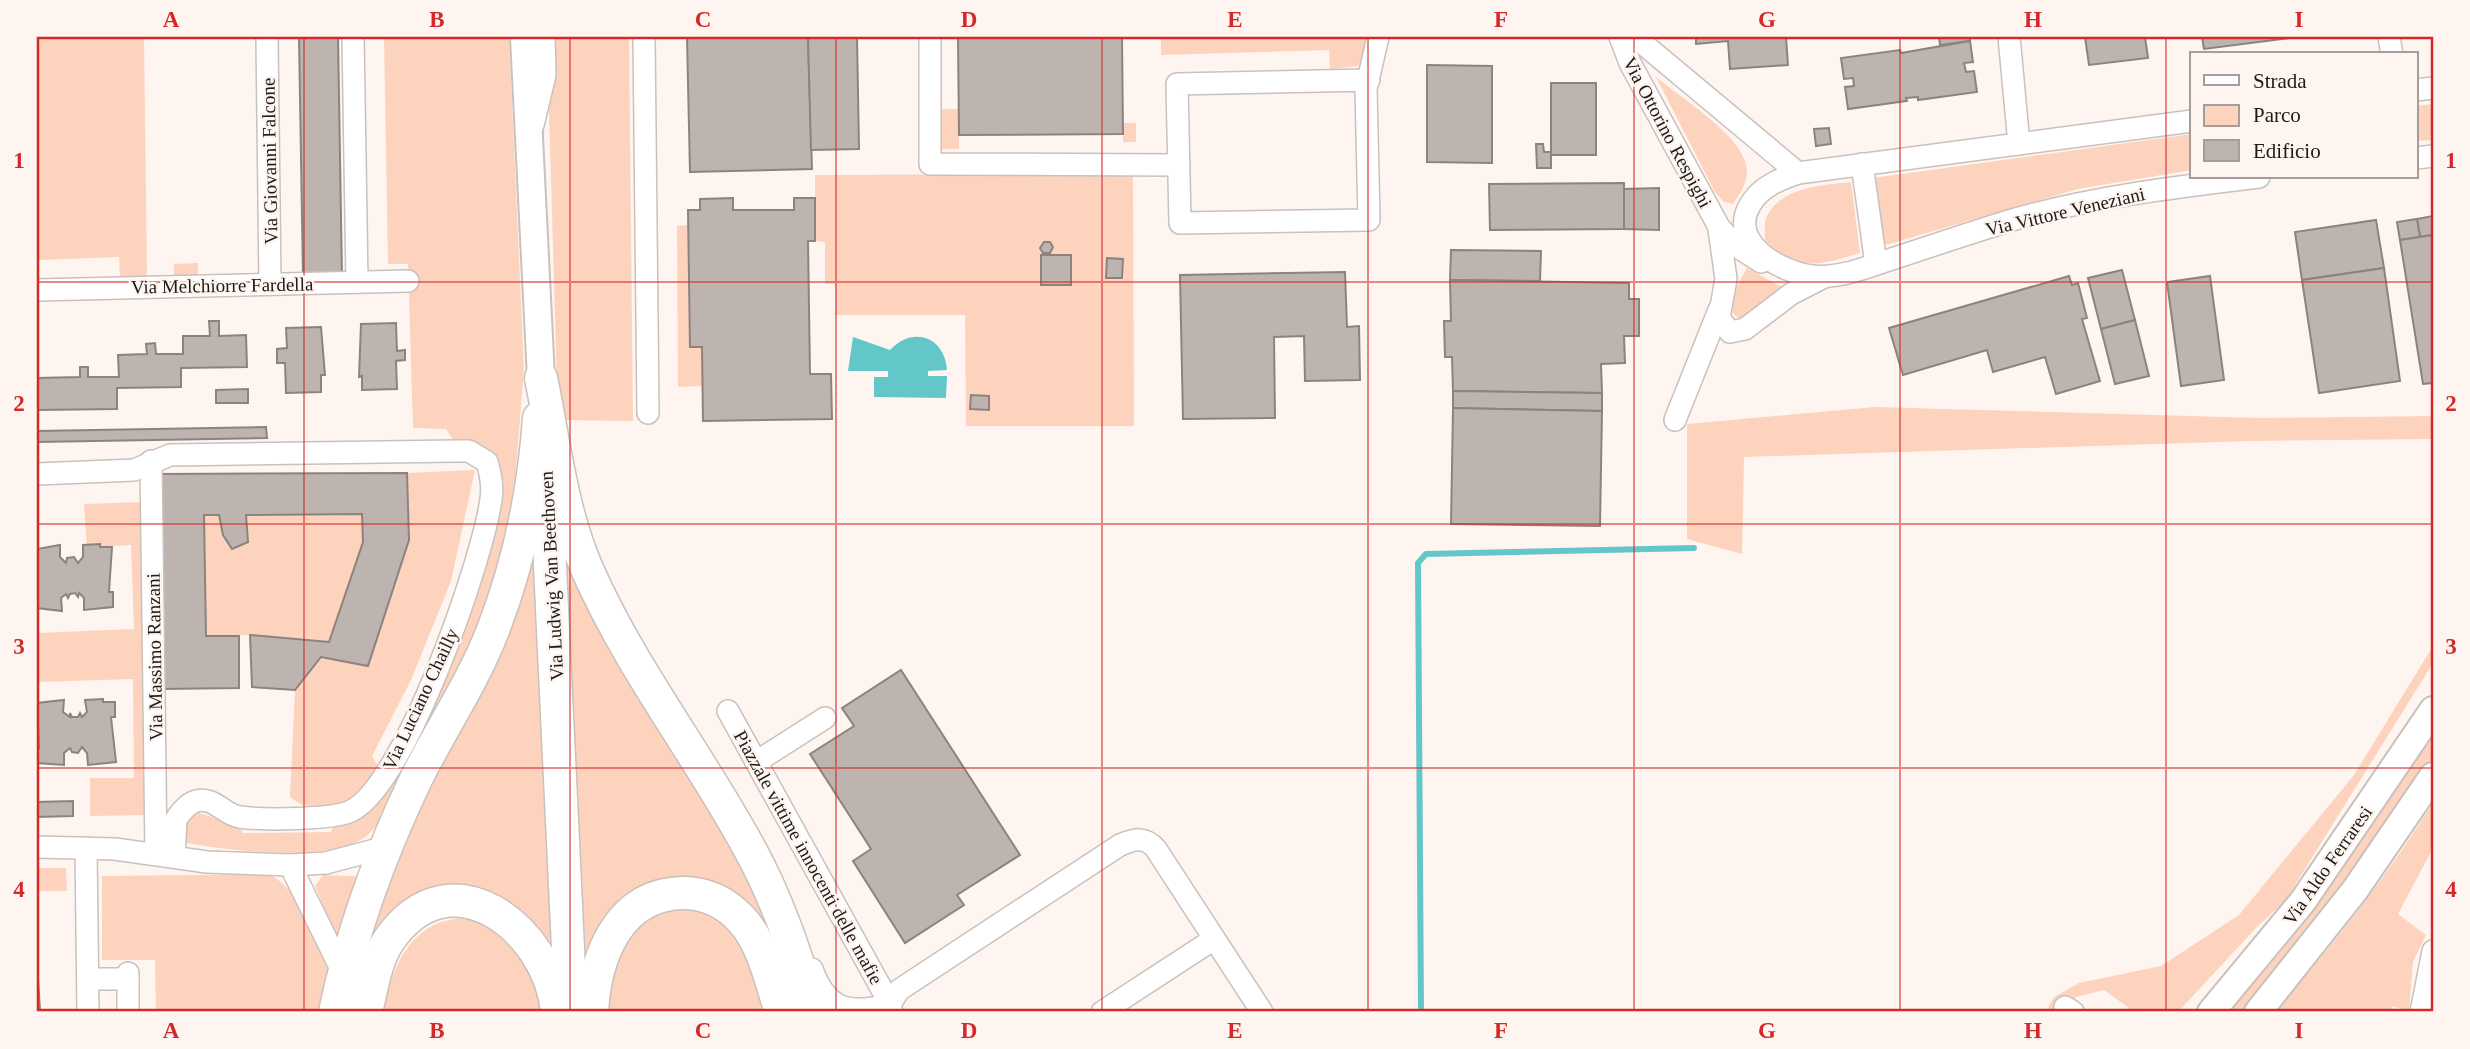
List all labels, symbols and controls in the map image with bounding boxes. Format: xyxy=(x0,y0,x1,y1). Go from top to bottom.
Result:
text: A xyxy=(163,7,180,32)
text: B xyxy=(429,7,445,32)
text: C xyxy=(695,7,711,32)
text: D xyxy=(961,7,977,32)
text: E xyxy=(1227,7,1243,32)
text: F xyxy=(1494,7,1508,32)
text: G xyxy=(1758,7,1776,32)
text: H xyxy=(2024,7,2042,32)
text: I xyxy=(2295,7,2304,32)
legend xyxy=(2190,52,2418,178)
street label: Via Ottorino Respighi xyxy=(1619,53,1716,211)
text: Strada xyxy=(2253,69,2307,93)
street label: Via Giovanni Falcone xyxy=(258,77,281,244)
text: Parco xyxy=(2253,103,2301,127)
text: Edificio xyxy=(2253,139,2321,163)
text: 1 xyxy=(13,148,25,173)
text: 1 xyxy=(2445,148,2457,173)
street label: Via Vittore Veneziani xyxy=(1983,183,2147,240)
street label: Via Melchiorre Fardella xyxy=(131,273,314,298)
text: 2 xyxy=(13,391,25,416)
text: 2 xyxy=(2445,391,2457,416)
street label: Via Ludwig Van Beethoven xyxy=(535,470,567,681)
street label: Via Massimo Ranzani xyxy=(143,573,166,741)
street label: Via Luciano Chailly xyxy=(378,625,463,773)
text: 3 xyxy=(13,634,25,659)
text: 3 xyxy=(2445,634,2457,659)
street label: Piazzale vittime innocenti delle mafie xyxy=(730,727,887,988)
street label: Via Aldo Ferraresi xyxy=(2279,802,2376,929)
text: 4 xyxy=(13,877,25,902)
text: 4 xyxy=(2445,877,2457,902)
text: A xyxy=(163,1018,180,1043)
text: B xyxy=(429,1018,445,1043)
text: C xyxy=(695,1018,711,1043)
text: D xyxy=(961,1018,977,1043)
text: E xyxy=(1227,1018,1243,1043)
text: F xyxy=(1494,1018,1508,1043)
text: G xyxy=(1758,1018,1776,1043)
text: H xyxy=(2024,1018,2042,1043)
text: I xyxy=(2295,1018,2304,1043)

